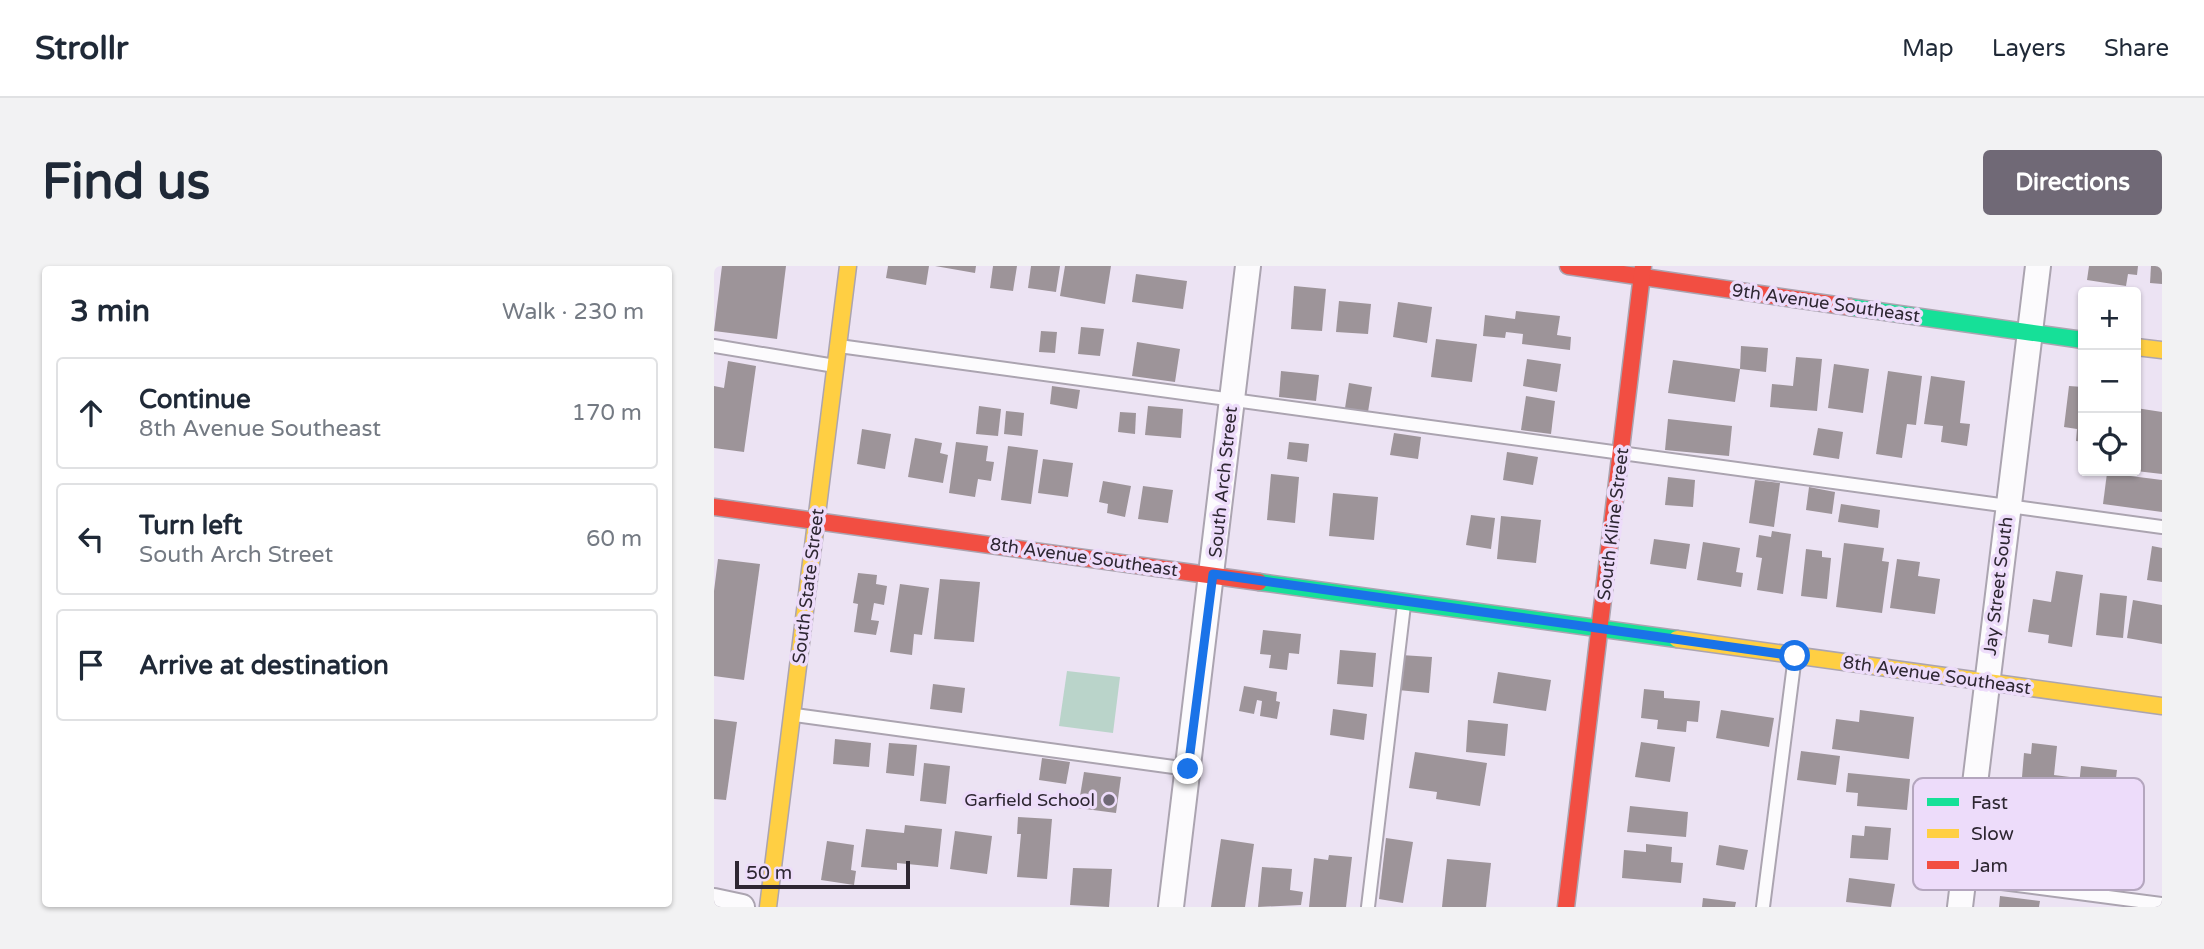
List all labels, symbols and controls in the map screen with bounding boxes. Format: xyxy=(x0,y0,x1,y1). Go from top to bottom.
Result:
text: Strollr xyxy=(35,29,129,68)
text: Map xyxy=(1902,34,1954,63)
text: Layers xyxy=(1992,34,2066,63)
text: Share xyxy=(2104,34,2169,63)
button: Directions xyxy=(1983,150,2162,215)
text: Find us xyxy=(42,153,210,212)
street label: 9th Avenue Southeast xyxy=(1731,279,1921,327)
map controls xyxy=(2078,287,2141,476)
button: + xyxy=(2078,287,2141,350)
text: 3 min xyxy=(70,293,150,330)
text: Walk · 230 m xyxy=(502,298,644,326)
button: − xyxy=(2078,350,2141,413)
text: Continue xyxy=(139,384,251,415)
icon: ahead xyxy=(72,394,110,432)
text: 170 m xyxy=(572,399,642,427)
street label: South Arch Street xyxy=(1204,405,1242,559)
button: locate xyxy=(2078,413,2141,476)
text: 8th Avenue Southeast xyxy=(139,415,381,443)
street label: South Kline Street xyxy=(1593,446,1633,602)
street label: South State Street xyxy=(788,507,828,665)
text: Turn left xyxy=(139,510,242,541)
street label: Jay Street South xyxy=(1979,515,2017,657)
icon: left xyxy=(72,520,110,558)
text: 60 m xyxy=(586,525,642,553)
street label: 8th Avenue Southeast xyxy=(989,533,1179,581)
text: South Arch Street xyxy=(139,541,333,569)
route start xyxy=(1779,640,1810,671)
icon: arrive xyxy=(72,646,110,684)
text: Arrive at destination xyxy=(139,650,389,681)
street label: 8th Avenue Southeast xyxy=(1842,651,2032,699)
route end xyxy=(1172,753,1203,784)
legend xyxy=(1913,778,2144,890)
place label: Garfield School xyxy=(964,789,1095,811)
marker: Garfield School xyxy=(1101,792,1117,808)
text: Fast xyxy=(1971,792,2008,814)
text: Slow xyxy=(1971,823,2014,845)
text: Jam xyxy=(1971,855,2008,877)
scale bar xyxy=(735,858,910,890)
text: 50 m xyxy=(746,862,792,884)

